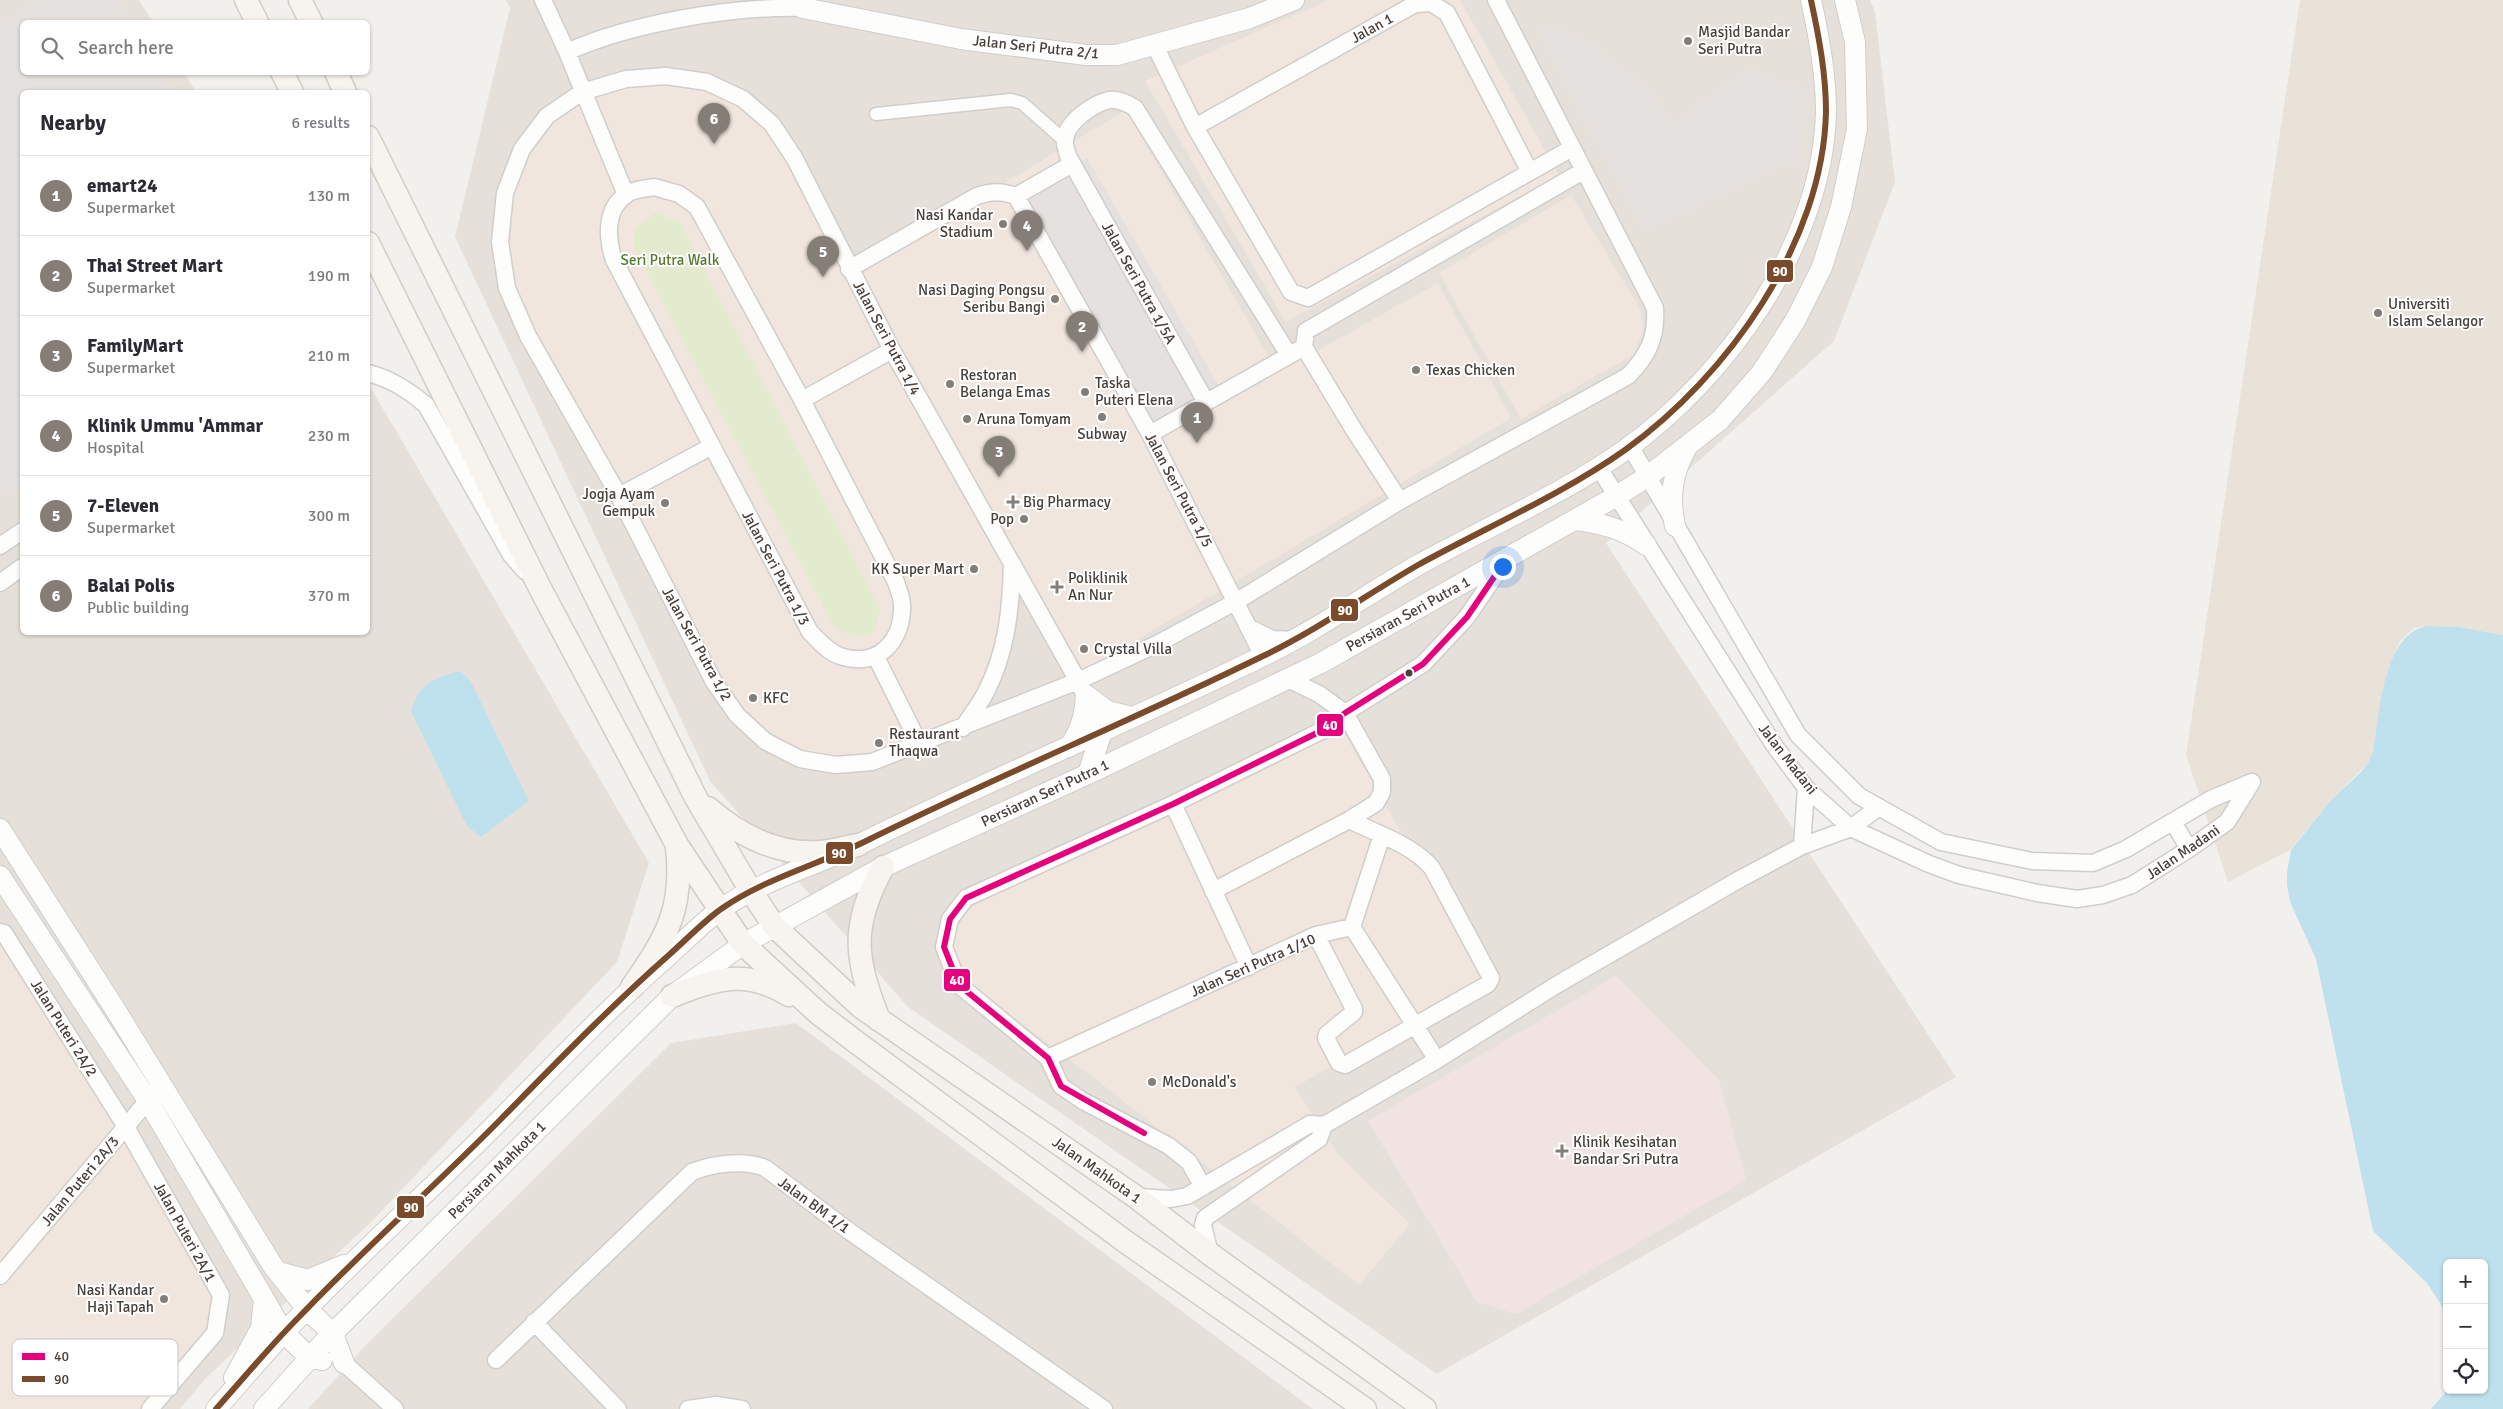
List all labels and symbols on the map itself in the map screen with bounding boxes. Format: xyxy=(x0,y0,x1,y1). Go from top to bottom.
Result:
street label: Jalan 1 xyxy=(1348,9,1396,47)
place label: Masjid Bandar Seri Putra xyxy=(1698,23,1790,58)
street label: Jalan Seri Putra 2/1 xyxy=(972,31,1100,63)
marker: Masjid Bandar Seri Putra xyxy=(1682,35,1694,47)
pin: 6 xyxy=(698,103,730,144)
place label: Nasi Kandar Stadium xyxy=(915,206,993,241)
pin: 4 xyxy=(1011,210,1043,251)
marker: Nasi Kandar Stadium xyxy=(997,218,1009,230)
street label: Jalan Seri Putra 1/5A xyxy=(1098,219,1180,347)
pin: 5 xyxy=(807,236,839,277)
park label: Seri Putra Walk xyxy=(621,251,720,269)
line badge: 90 xyxy=(1766,259,1794,283)
text: 90 xyxy=(1772,263,1788,280)
street label: Jalan Seri Putra 1/4 xyxy=(849,278,925,398)
place label: Nasi Daging Pongsu Seribu Bangi xyxy=(918,281,1045,316)
marker: Nasi Daging Pongsu Seribu Bangi xyxy=(1049,293,1061,305)
place label: Universiti Islam Selangor xyxy=(2388,295,2484,330)
marker: Universiti Islam Selangor xyxy=(2372,307,2384,319)
pin: 2 xyxy=(1066,311,1098,352)
place label: Texas Chicken xyxy=(1426,361,1515,379)
marker: Texas Chicken xyxy=(1410,364,1422,376)
place label: Restoran Belanga Emas xyxy=(960,366,1051,401)
place label: Taska Puteri Elena xyxy=(1095,374,1173,409)
marker: Restoran Belanga Emas xyxy=(944,378,956,390)
marker: Taska Puteri Elena xyxy=(1079,386,1091,398)
pin: 1 xyxy=(1181,402,1213,443)
place label: Aruna Tomyam xyxy=(977,410,1071,428)
marker: Subway xyxy=(1096,411,1108,423)
marker: Aruna Tomyam xyxy=(961,413,973,425)
place label: Subway xyxy=(1077,425,1127,443)
street label: Jalan Seri Putra 1/5 xyxy=(1141,430,1217,550)
pin: 3 xyxy=(983,436,1015,477)
place label: Jogja Ayam Gempuk xyxy=(582,485,655,520)
place label: Big Pharmacy xyxy=(1023,493,1111,511)
marker: Big Pharmacy xyxy=(1007,496,1019,508)
marker: Jogja Ayam Gempuk xyxy=(659,497,671,509)
street label: Jalan Seri Putra 1/3 xyxy=(738,508,814,628)
place label: Pop xyxy=(990,510,1014,528)
marker: Pop xyxy=(1018,513,1030,525)
your location xyxy=(1490,554,1516,580)
place label: KK Super Mart xyxy=(871,560,964,578)
marker: KK Super Mart xyxy=(968,563,980,575)
place label: Poliklinik An Nur xyxy=(1068,569,1128,604)
street label: Persiaran Seri Putra 1 xyxy=(1343,572,1473,656)
marker: Poliklinik An Nur xyxy=(1050,580,1064,594)
street label: Jalan Seri Putra 1/2 xyxy=(658,584,736,704)
line badge: 90 xyxy=(1330,598,1359,622)
text: 90 xyxy=(1337,602,1353,619)
place label: Crystal Villa xyxy=(1094,640,1172,658)
marker: Crystal Villa xyxy=(1078,643,1090,655)
unlabelled marker xyxy=(1404,668,1414,678)
place label: KFC xyxy=(763,689,789,707)
marker: KFC xyxy=(747,692,759,704)
line badge: 40 xyxy=(1316,713,1344,737)
text: 40 xyxy=(1322,717,1338,734)
street label: Jalan Madani xyxy=(1755,720,1821,798)
place label: Restaurant Thaqwa xyxy=(889,725,959,760)
marker: Restaurant Thaqwa xyxy=(873,737,885,749)
street label: Persiaran Seri Putra 1 xyxy=(978,755,1112,831)
street label: Jalan Madani xyxy=(2143,821,2223,883)
line badge: 90 xyxy=(825,841,854,865)
text: 90 xyxy=(831,845,847,862)
street label: Jalan Seri Putra 1/10 xyxy=(1188,929,1318,1001)
line badge: 40 xyxy=(943,968,971,992)
text: 40 xyxy=(949,972,965,989)
street label: Jalan Puteri 2A/2 xyxy=(27,976,101,1080)
place label: McDonald's xyxy=(1162,1073,1237,1091)
marker: McDonald's xyxy=(1146,1076,1158,1088)
street label: Persiaran Mahkota 1 xyxy=(444,1117,550,1223)
street label: Jalan Puteri 2A/3 xyxy=(37,1133,123,1229)
street label: Jalan Mahkota 1 xyxy=(1049,1133,1145,1207)
place label: Klinik Kesihatan Bandar Sri Putra xyxy=(1573,1133,1679,1168)
marker: Klinik Kesihatan Bandar Sri Putra xyxy=(1555,1144,1569,1158)
street label: Jalan BM 1/1 xyxy=(775,1173,853,1237)
street label: Jalan Puteri 2A/1 xyxy=(150,1179,220,1285)
line badge: 90 xyxy=(396,1195,425,1219)
text: 90 xyxy=(403,1199,419,1216)
place label: Nasi Kandar Haji Tapah xyxy=(76,1281,154,1316)
marker: Nasi Kandar Haji Tapah xyxy=(158,1293,170,1305)
legend xyxy=(12,1339,178,1396)
text: 40 xyxy=(54,1348,69,1365)
text: 90 xyxy=(54,1371,69,1388)

